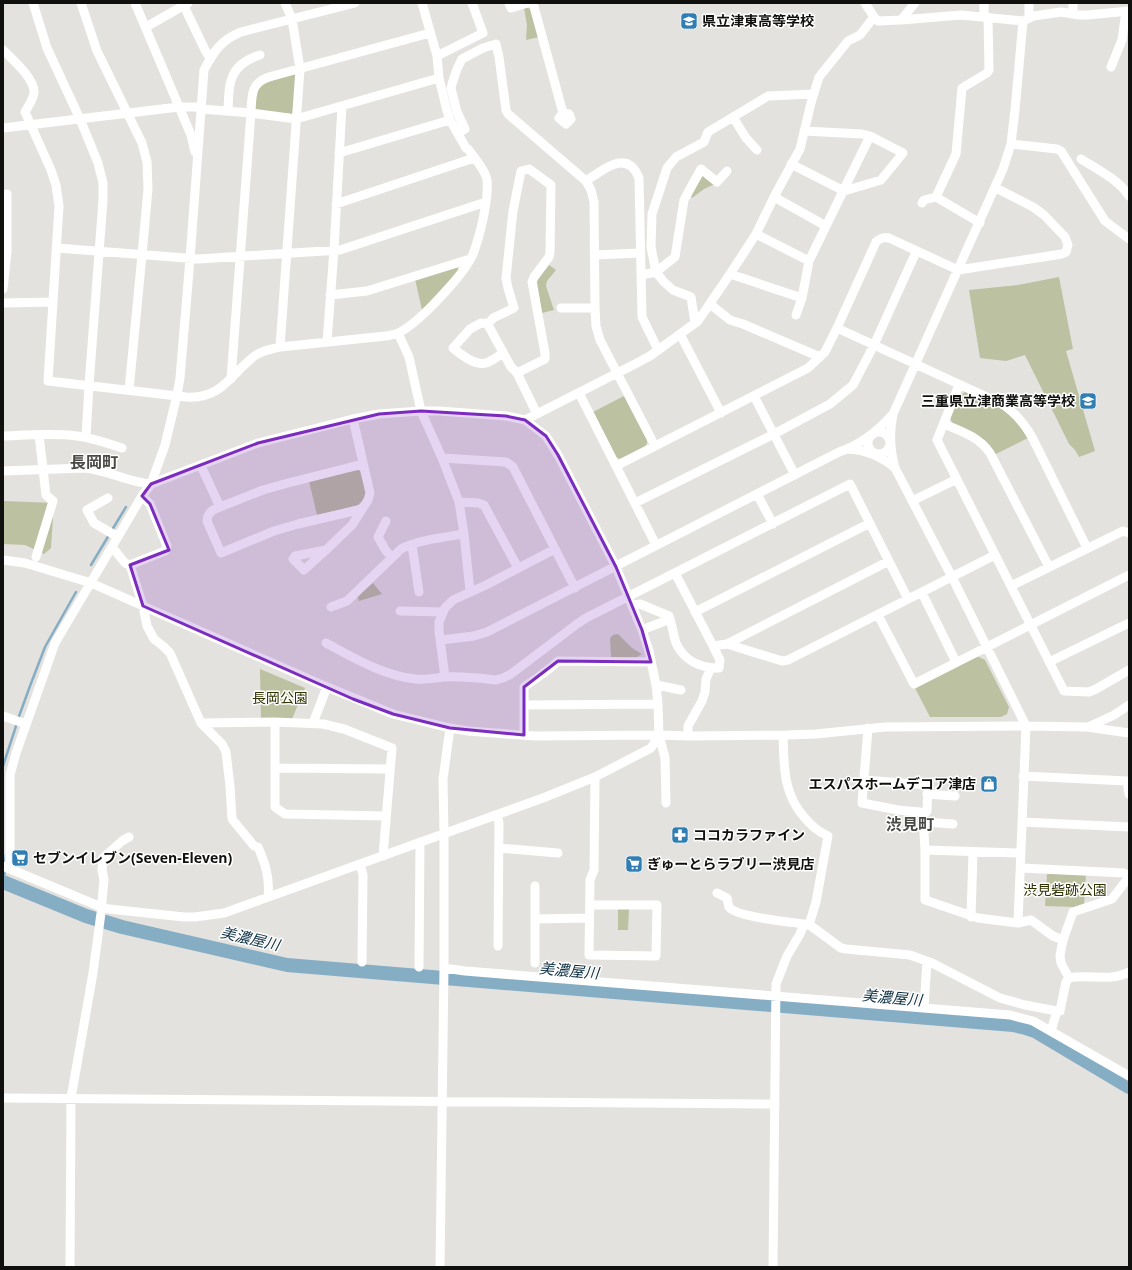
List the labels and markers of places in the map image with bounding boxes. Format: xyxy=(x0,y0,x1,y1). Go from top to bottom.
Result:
school or university icon: 県立津東高等学校 xyxy=(679,11,699,31)
place label: 県立津東高等学校 xyxy=(702,11,814,30)
place label: 三重県立津商業高等学校 xyxy=(921,391,1075,410)
school or university icon: 三重県立津商業高等学校 xyxy=(1078,391,1098,411)
place label: エスパスホームデコア津店 xyxy=(808,774,976,793)
shop icon: エスパスホームデコア津店 xyxy=(979,774,999,794)
pharmacy icon: ココカラファイン xyxy=(670,825,690,845)
place label: ココカラファイン xyxy=(693,825,805,844)
supermarket icon: セブンイレブン(Seven-Eleven) xyxy=(10,848,30,868)
place label: セブンイレブン(Seven-Eleven) xyxy=(33,848,232,867)
supermarket icon: ぎゅーとらラブリー渋見店 xyxy=(624,854,644,874)
place label: ぎゅーとらラブリー渋見店 xyxy=(647,854,815,873)

